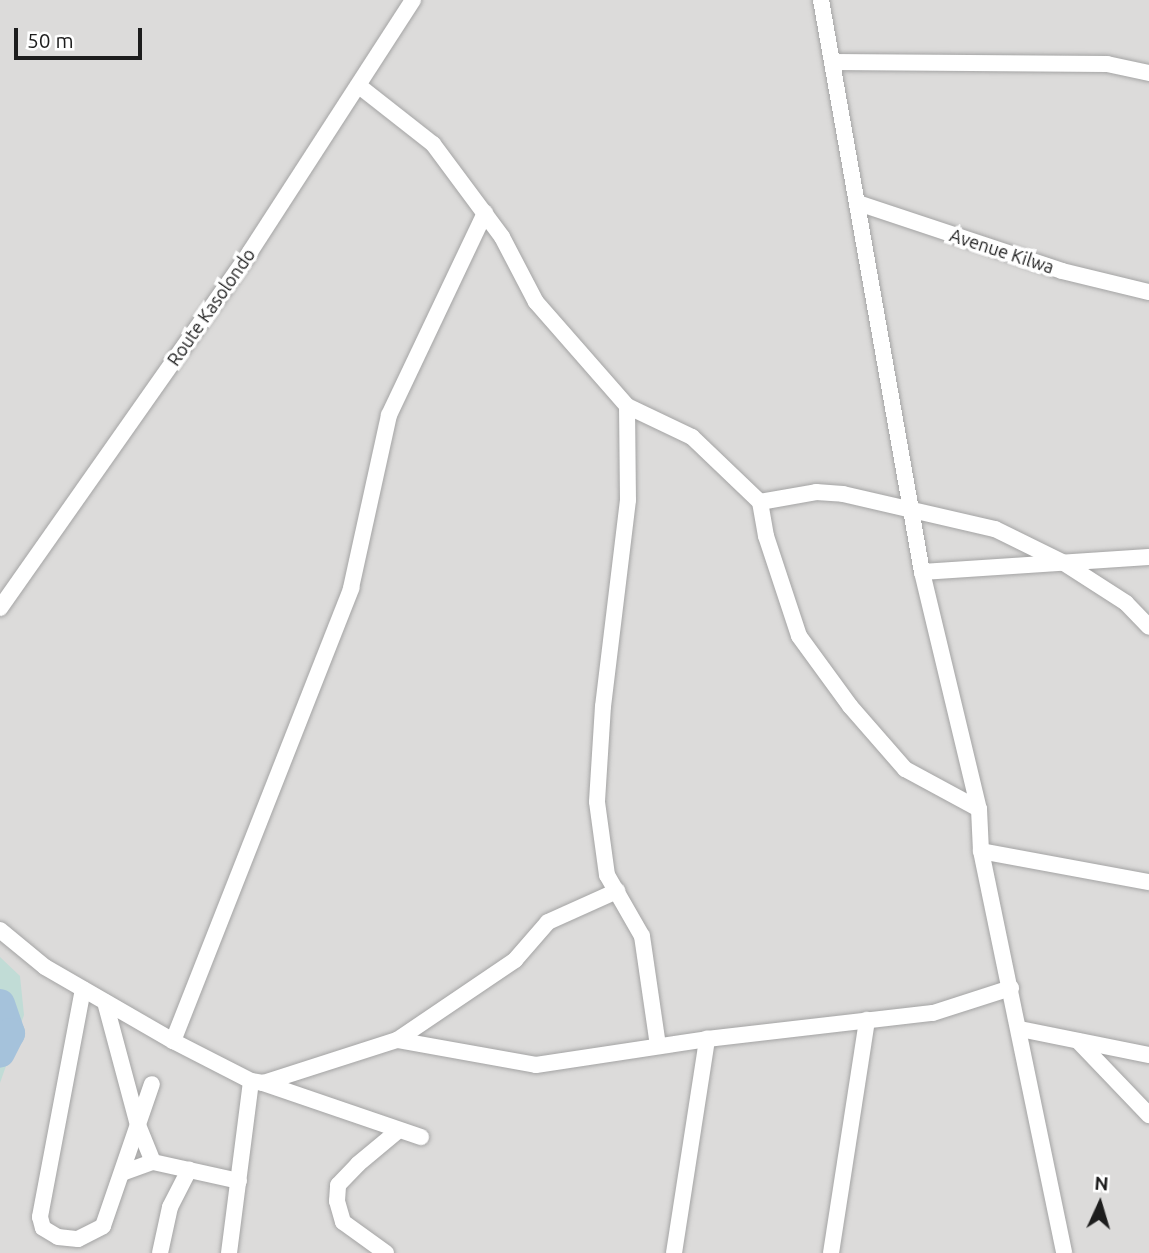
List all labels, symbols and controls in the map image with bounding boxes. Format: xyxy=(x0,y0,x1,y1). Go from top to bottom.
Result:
scale bar xyxy=(18,14,145,58)
text: 50 m xyxy=(27,28,74,52)
street label: Avenue Kilwa xyxy=(947,224,1057,278)
street label: Route Kasolondo xyxy=(163,244,259,370)
north arrow xyxy=(1065,1169,1135,1239)
text: N xyxy=(1094,1172,1109,1195)

